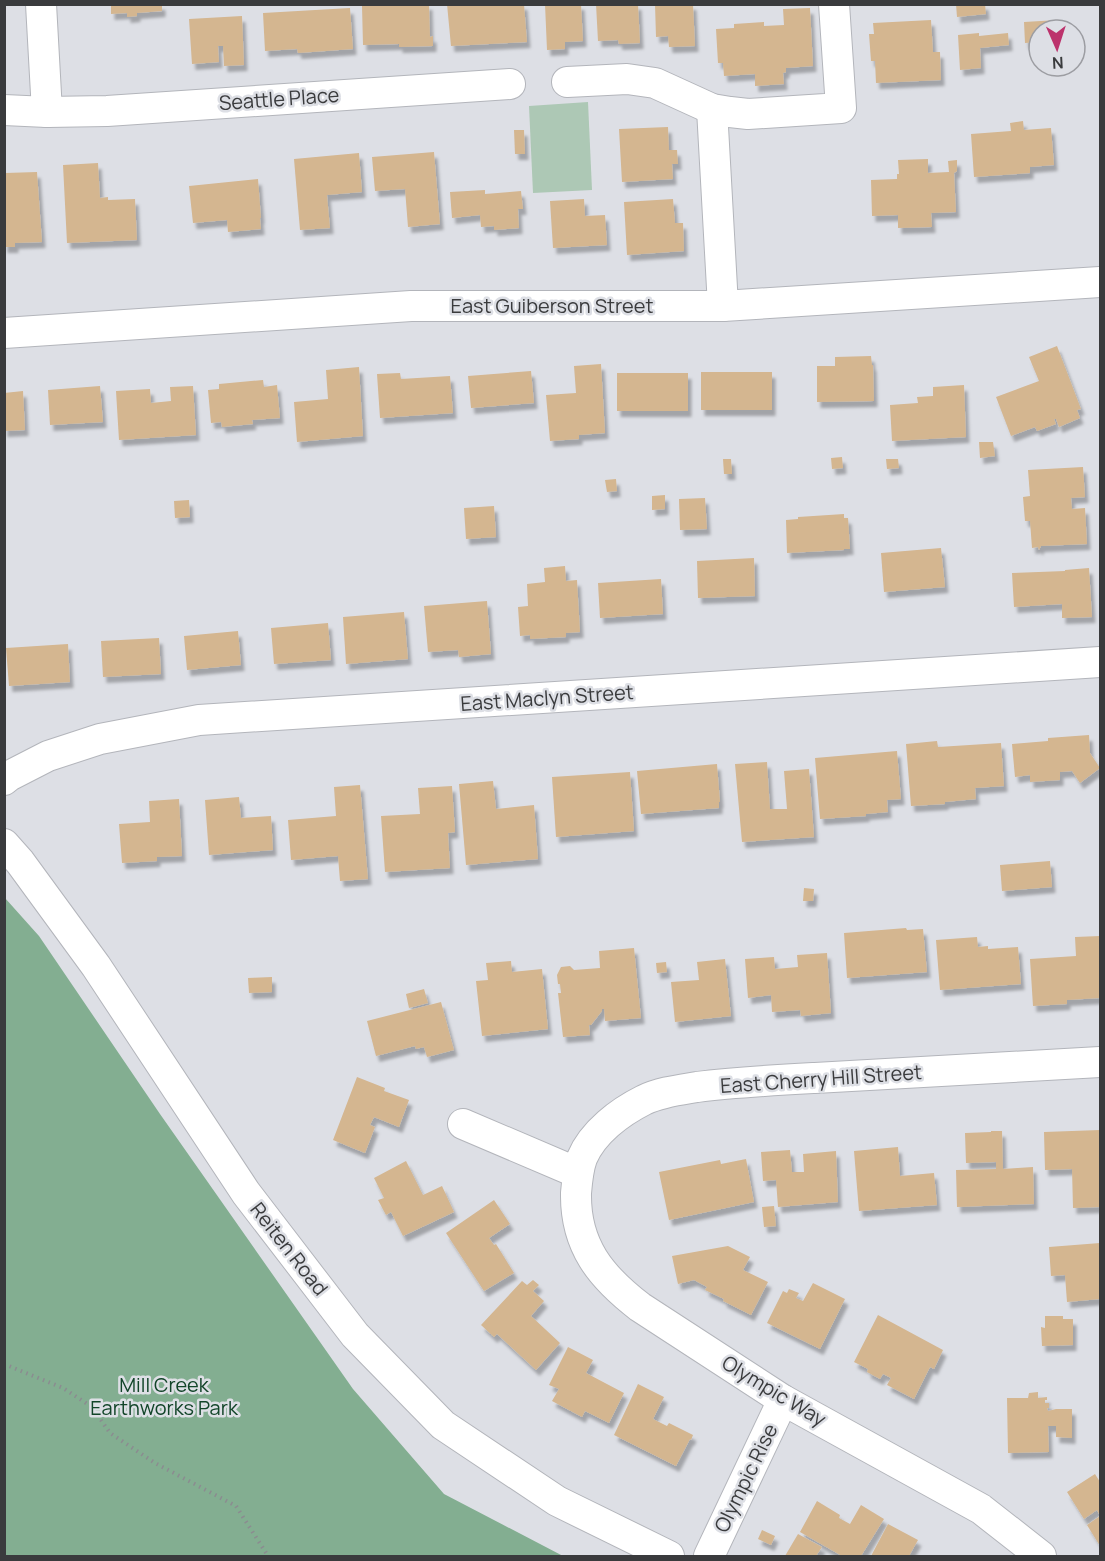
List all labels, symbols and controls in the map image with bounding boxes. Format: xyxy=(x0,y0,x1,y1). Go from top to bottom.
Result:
north arrow xyxy=(1027,18,1087,78)
text: N xyxy=(1051,52,1064,74)
street label: Seattle Place xyxy=(218,81,340,116)
street label: East Guiberson Street xyxy=(451,292,653,319)
street label: East Maclyn Street xyxy=(459,678,634,717)
street label: East Cherry Hill Street xyxy=(719,1058,923,1099)
street label: Reiten Road xyxy=(245,1197,334,1301)
street label: Olympic Way xyxy=(717,1349,832,1433)
park label: Mill Creek Earthworks Park xyxy=(90,1371,239,1421)
street label: Olympic Rise xyxy=(708,1419,783,1537)

